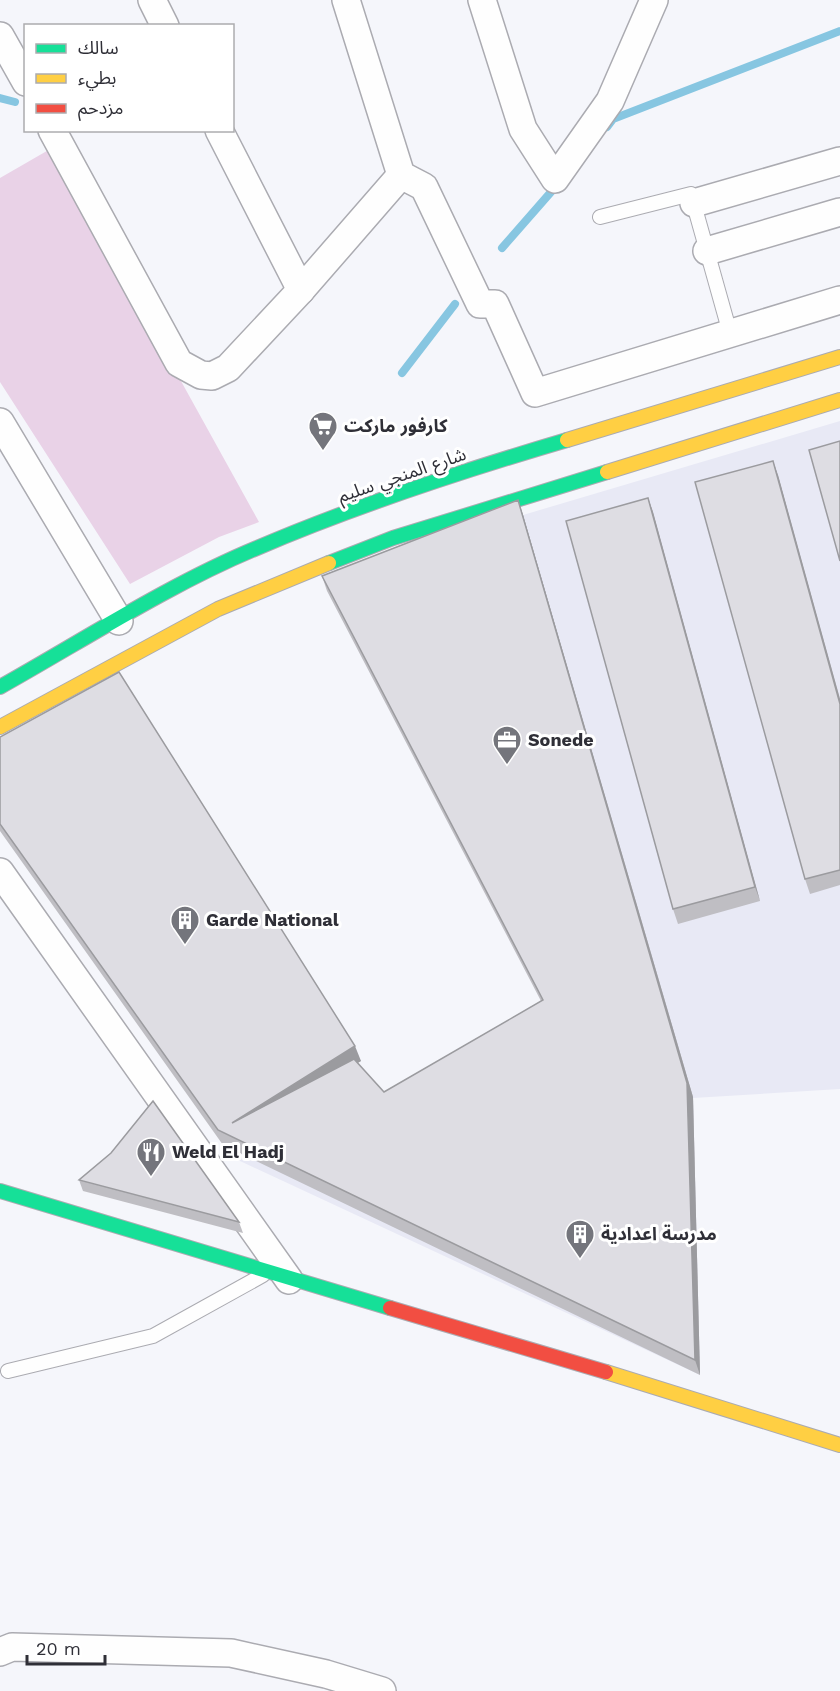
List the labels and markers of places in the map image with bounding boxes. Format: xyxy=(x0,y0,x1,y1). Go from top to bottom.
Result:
supermarket icon: كارفور ماركت xyxy=(307,410,339,452)
place label: كارفور ماركت xyxy=(344,415,448,437)
office icon: Sonede xyxy=(491,724,523,766)
place label: Sonede xyxy=(528,729,594,750)
building icon: Garde National xyxy=(169,904,201,946)
place label: Garde National xyxy=(206,909,339,930)
restaurant icon: Weld El Hadj xyxy=(135,1136,167,1178)
place label: Weld El Hadj xyxy=(172,1141,284,1162)
building icon: مدرسة اعدادية xyxy=(564,1218,596,1260)
place label: مدرسة اعدادية xyxy=(601,1223,717,1245)

